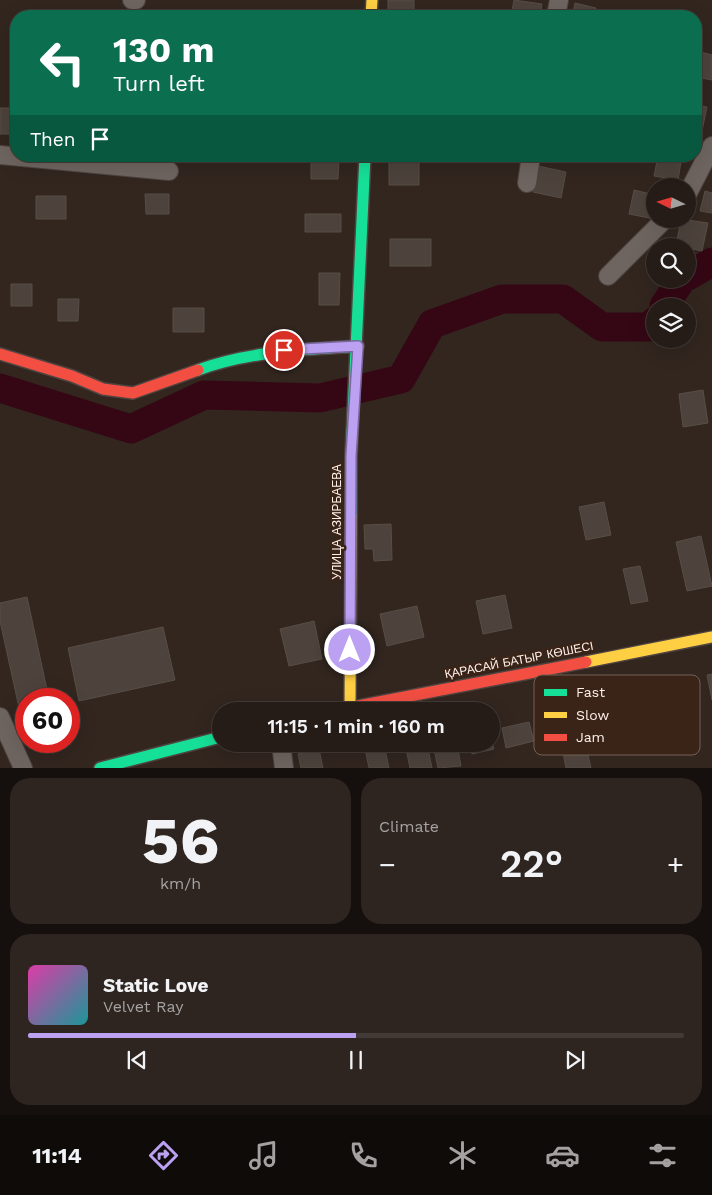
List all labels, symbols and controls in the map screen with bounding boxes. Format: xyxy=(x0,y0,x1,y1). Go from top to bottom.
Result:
text: 130 m xyxy=(113,29,214,71)
icon: left xyxy=(30,30,95,95)
text: Turn left xyxy=(113,71,205,96)
icon: arrive xyxy=(86,125,114,153)
text: Then xyxy=(30,128,76,151)
north arrow xyxy=(646,178,696,228)
map controls xyxy=(646,178,696,348)
button: search xyxy=(646,238,696,288)
button: layers xyxy=(646,298,696,348)
pin xyxy=(263,329,305,371)
icon: arrive xyxy=(270,336,298,364)
street label: УЛИЦА АЗИРБАЕВА xyxy=(330,464,344,580)
position arrow xyxy=(323,623,375,675)
street label: ҚАРАСАЙ БАТЫР КӨШЕСІ xyxy=(443,638,595,681)
legend xyxy=(534,675,700,755)
text: Fast xyxy=(576,684,605,700)
speed limit sign: 60 xyxy=(15,688,80,753)
text: Slow xyxy=(576,707,609,723)
text: 11:15 · 1 min · 160 m xyxy=(267,715,445,738)
text: Jam xyxy=(576,729,605,745)
text: 56 xyxy=(142,803,219,879)
text: Climate xyxy=(379,817,439,836)
text: 22° xyxy=(500,842,563,886)
text: − xyxy=(379,848,396,881)
text: + xyxy=(667,848,684,881)
text: km/h xyxy=(160,874,201,893)
text: Static Love xyxy=(103,974,208,997)
text: Velvet Ray xyxy=(103,997,183,1016)
icon: previous xyxy=(123,1046,151,1074)
icon: pause xyxy=(342,1046,370,1074)
icon: next xyxy=(561,1046,589,1074)
icon: directions xyxy=(146,1138,181,1173)
icon: music xyxy=(246,1138,281,1173)
icon: phone xyxy=(346,1138,381,1173)
icon: climate xyxy=(445,1138,480,1173)
icon: car xyxy=(545,1138,580,1173)
icon: filters xyxy=(645,1138,680,1173)
text: 11:14 xyxy=(32,1143,82,1168)

